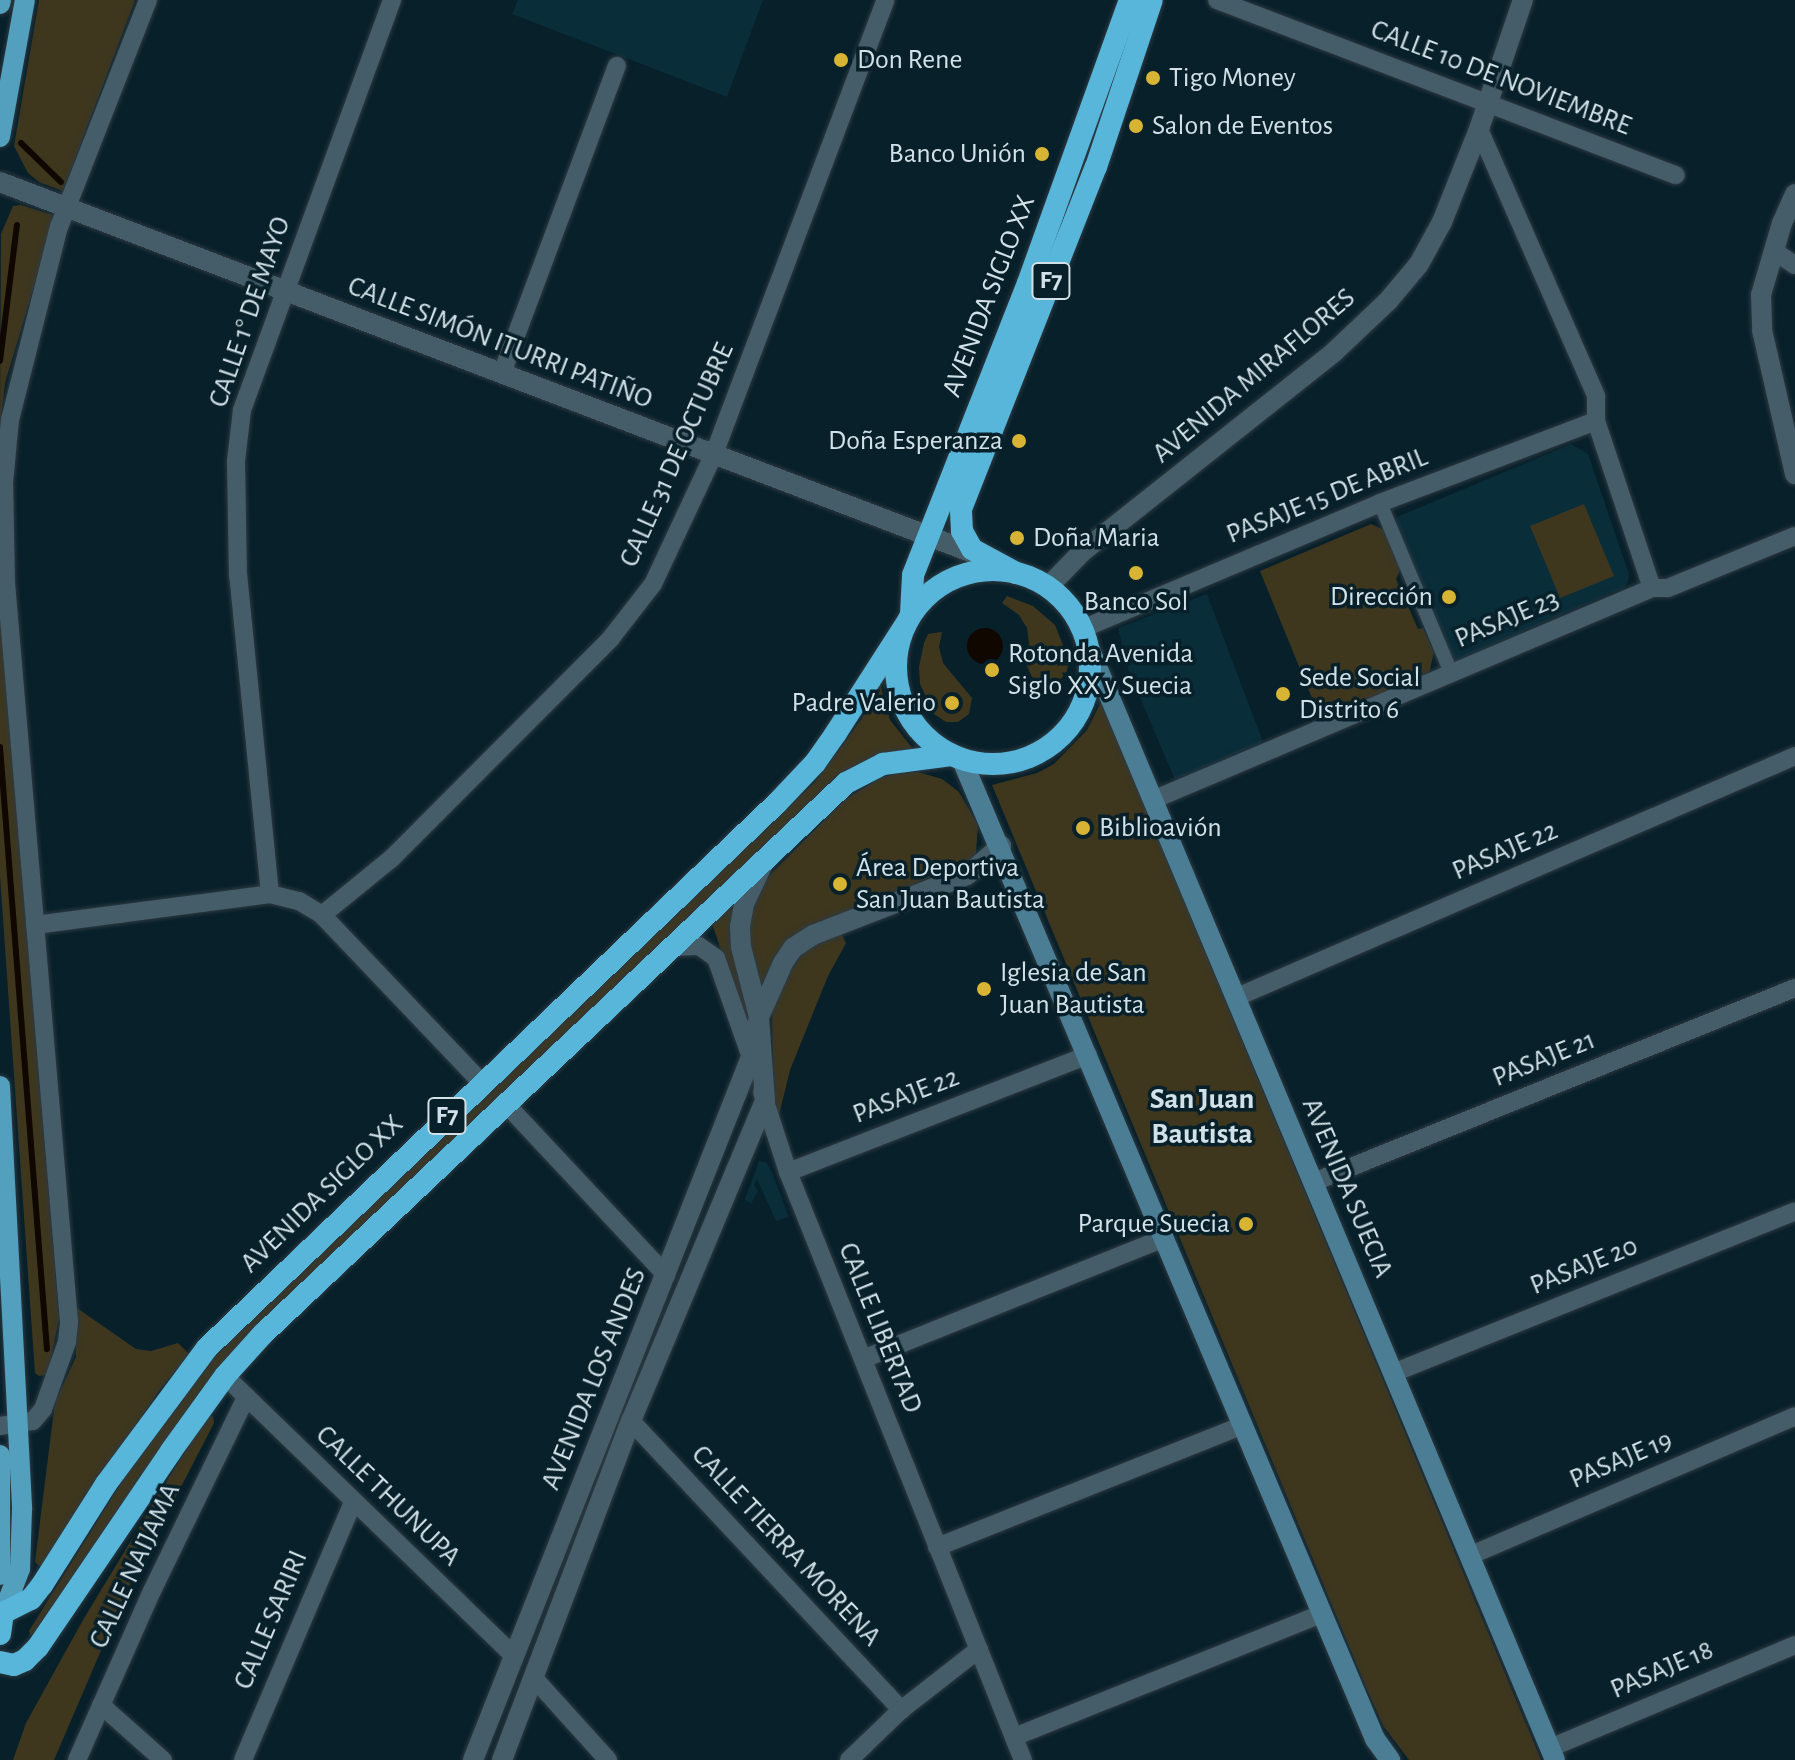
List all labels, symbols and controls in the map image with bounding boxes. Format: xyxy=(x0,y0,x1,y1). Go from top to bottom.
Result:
street label: CALLE 10 DE NOVIEMBRE xyxy=(1366,13,1636,143)
place label: Don Rene xyxy=(857,43,962,77)
marker: Don Rene xyxy=(832,51,850,69)
place label: Tigo Money xyxy=(1169,61,1296,95)
marker: Tigo Money xyxy=(1144,69,1162,87)
place label: Salon de Eventos xyxy=(1152,109,1333,143)
marker: Salon de Eventos xyxy=(1127,117,1145,135)
place label: Banco Unión xyxy=(889,137,1026,171)
marker: Banco Unión xyxy=(1033,145,1051,163)
street label: AVENIDA SIGLO XX xyxy=(935,190,1043,402)
street label: CALLE 1° DE MAYO xyxy=(202,212,298,412)
road number: F7 xyxy=(1031,259,1071,303)
street label: CALLE SIMÓN ITURRI PATIÑO xyxy=(343,269,657,417)
street label: AVENIDA MIRAFLORES xyxy=(1146,281,1362,471)
street label: CALLE 31 DE OCTUBRE xyxy=(612,338,742,572)
place label: Doña Esperanza xyxy=(828,424,1003,458)
marker: Doña Esperanza xyxy=(1010,432,1028,450)
street label: PASAJE 15 DE ABRIL xyxy=(1222,440,1432,552)
place label: Doña Maria xyxy=(1033,521,1160,555)
marker: Doña Maria xyxy=(1008,529,1026,547)
marker: Banco Sol xyxy=(1127,564,1145,582)
place label: Dirección xyxy=(1330,580,1433,614)
street label: PASAJE 23 xyxy=(1450,582,1564,656)
place label: Banco Sol xyxy=(1084,585,1188,619)
marker: Dirección xyxy=(1440,588,1458,606)
place label: Rotonda Avenida Siglo XX y Suecia xyxy=(1008,637,1193,703)
marker: Rotonda Avenida Siglo XX y Suecia xyxy=(983,661,1001,679)
place label: Sede Social Distrito 6 xyxy=(1299,661,1420,727)
marker: Sede Social Distrito 6 xyxy=(1274,685,1292,703)
place label: Padre Valerio xyxy=(792,686,936,720)
marker: Padre Valerio xyxy=(943,694,961,712)
place label: Biblioavión xyxy=(1099,811,1222,845)
street label: PASAJE 22 xyxy=(1447,814,1563,888)
marker: Biblioavión xyxy=(1074,819,1092,837)
place label: Área Deportiva San Juan Bautista xyxy=(856,851,1045,917)
marker: Área Deportiva San Juan Bautista xyxy=(831,875,849,893)
place label: Iglesia de San Juan Bautista xyxy=(1000,956,1147,1022)
marker: Iglesia de San Juan Bautista xyxy=(975,980,993,998)
street label: PASAJE 21 xyxy=(1488,1023,1600,1095)
street label: PASAJE 22 xyxy=(848,1060,964,1132)
district label: San Juan Bautista xyxy=(1150,1081,1254,1152)
street label: AVENIDA SUECIA xyxy=(1294,1093,1400,1283)
road number: F7 xyxy=(427,1094,467,1138)
street label: AVENIDA SIGLO XX xyxy=(234,1108,410,1280)
place label: Parque Suecia xyxy=(1078,1207,1230,1241)
marker: Parque Suecia xyxy=(1237,1215,1255,1233)
street label: PASAJE 20 xyxy=(1525,1229,1643,1303)
street label: CALLE LIBERTAD xyxy=(831,1238,929,1418)
street label: AVENIDA LOS ANDES xyxy=(534,1263,654,1495)
street label: CALLE THUNUPA xyxy=(309,1418,467,1574)
street label: PASAJE 19 xyxy=(1565,1423,1677,1497)
street label: CALLE TIERRA MORENA xyxy=(684,1438,888,1654)
street label: CALLE NAIJAMA xyxy=(82,1478,188,1654)
street label: CALLE SARIRI xyxy=(227,1545,315,1695)
street label: PASAJE 18 xyxy=(1606,1633,1718,1707)

